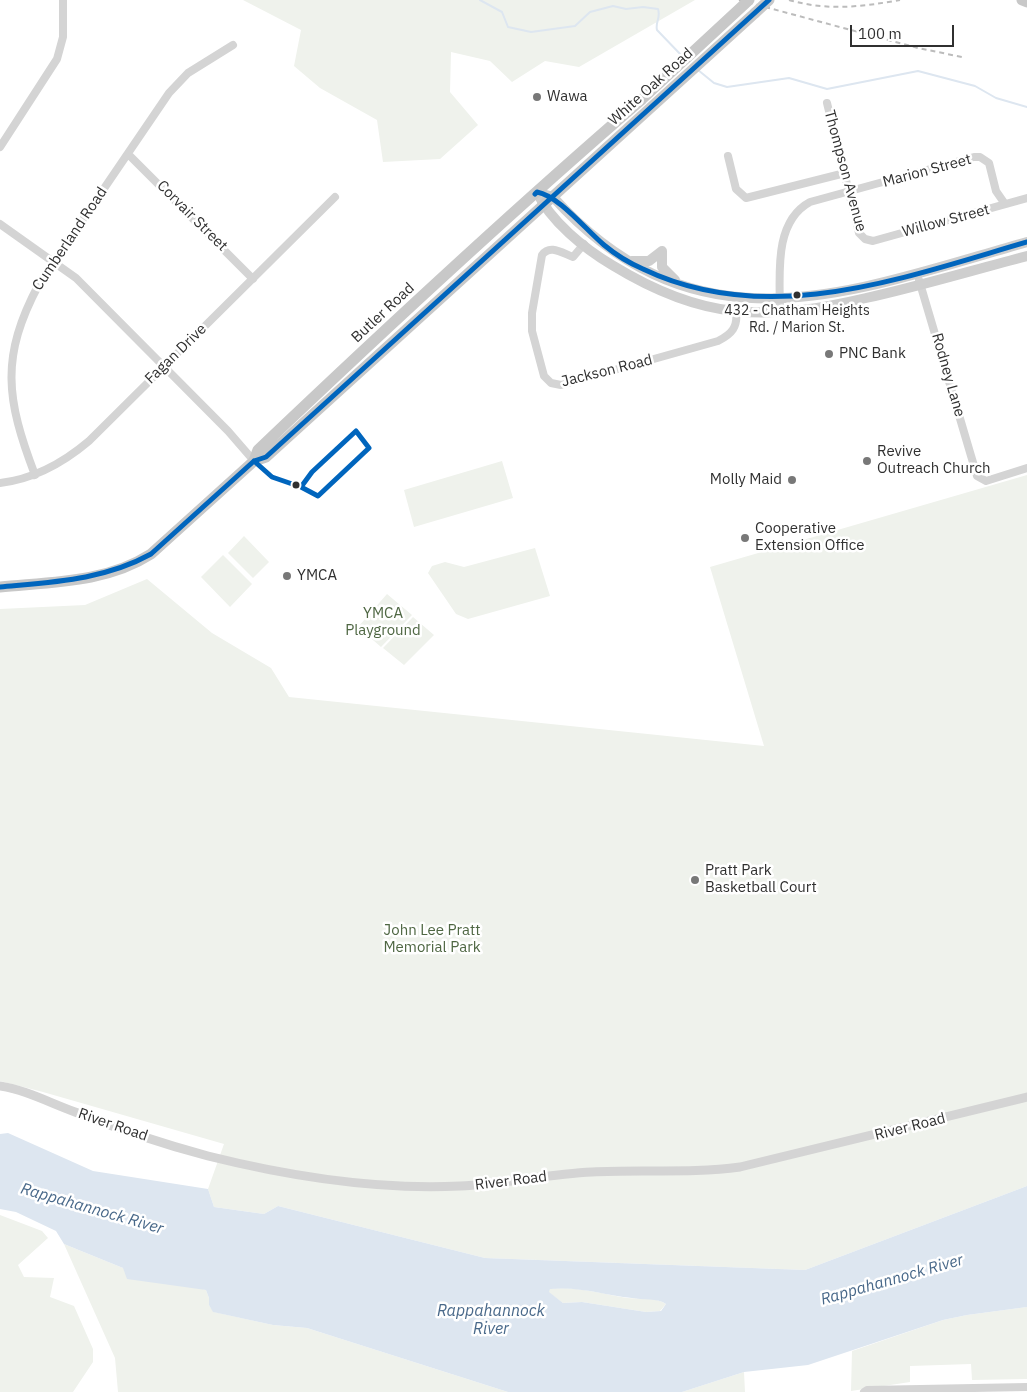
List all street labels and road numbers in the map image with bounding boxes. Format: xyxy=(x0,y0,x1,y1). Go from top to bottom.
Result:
street label: White Oak Road xyxy=(605,44,697,130)
street label: Thompson Avenue xyxy=(820,108,870,234)
street label: Marion Street xyxy=(881,151,973,191)
street label: Corvair Street xyxy=(153,177,231,255)
street label: Cumberland Road xyxy=(29,184,111,294)
street label: Willow Street xyxy=(900,201,992,241)
street label: Butler Road xyxy=(348,279,418,347)
street label: Fagan Drive xyxy=(141,320,211,388)
street label: Rodney Lane xyxy=(927,331,969,419)
street label: Jackson Road xyxy=(560,351,654,391)
street label: River Road xyxy=(76,1105,150,1145)
street label: River Road xyxy=(873,1110,947,1144)
street label: River Road xyxy=(474,1168,548,1194)

